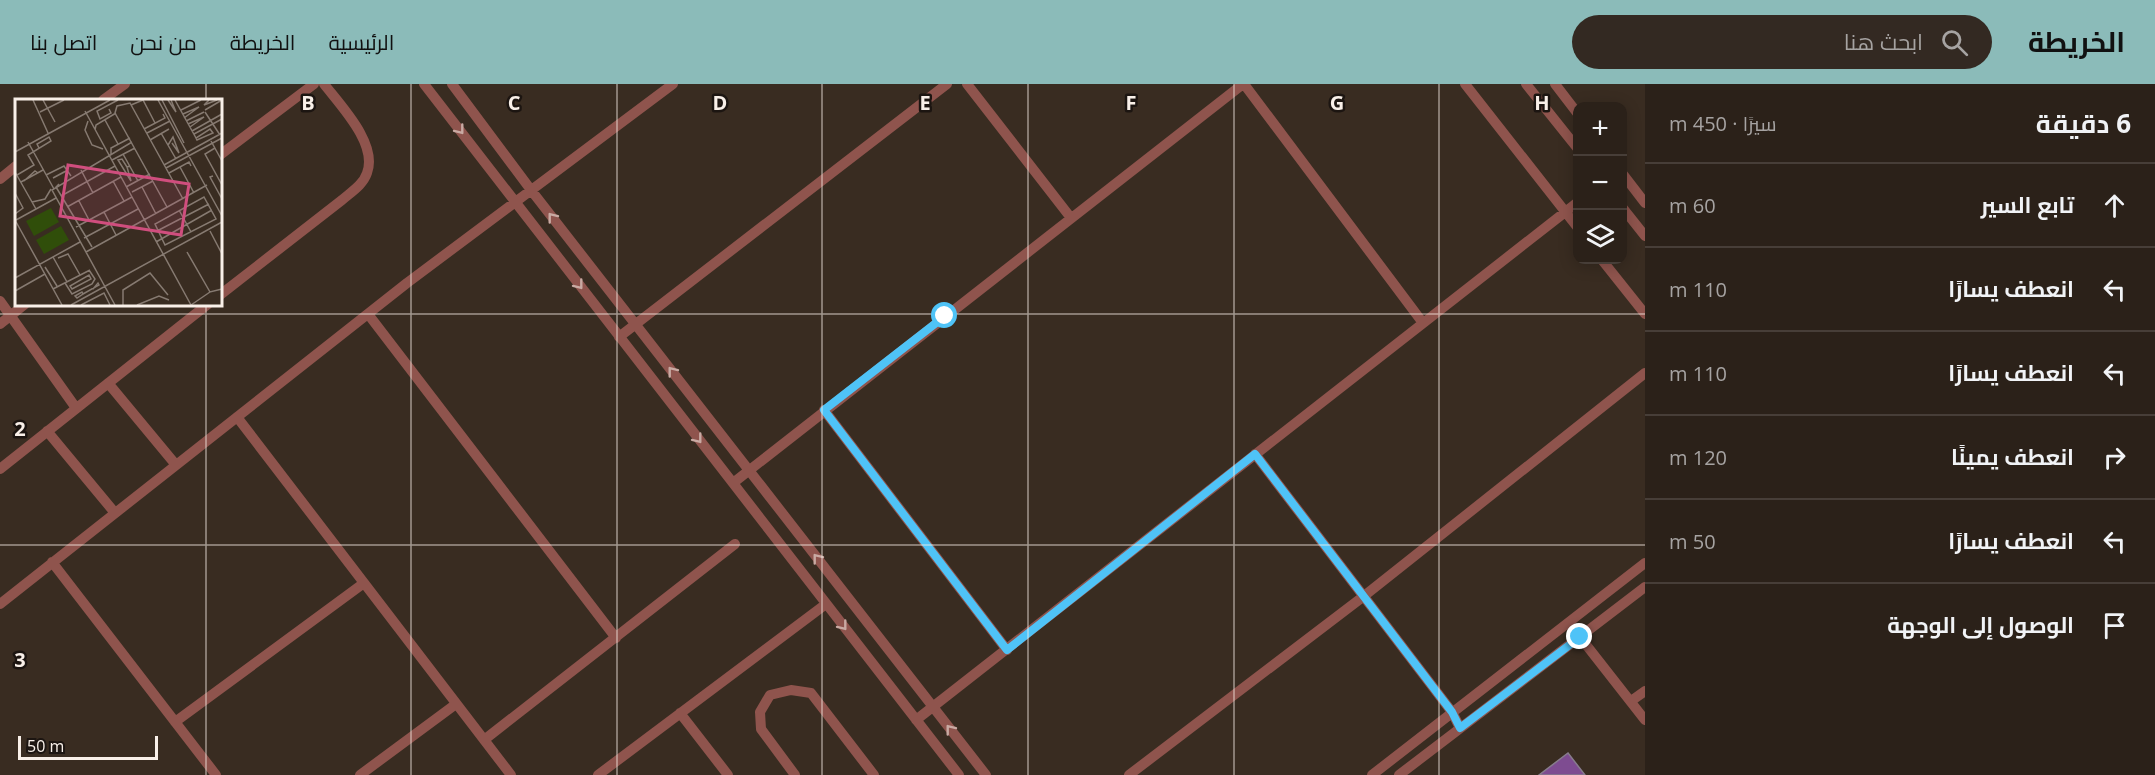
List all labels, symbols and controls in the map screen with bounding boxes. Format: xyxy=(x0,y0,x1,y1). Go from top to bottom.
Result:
search box xyxy=(1572,15,1992,69)
text: الخريطة xyxy=(2028,22,2125,60)
text: ابحث هنا xyxy=(1844,26,1923,56)
icon: search xyxy=(1938,26,1971,59)
text: اتصل بنا xyxy=(30,28,97,56)
text: من نحن xyxy=(130,28,197,56)
text: الخريطة xyxy=(230,28,295,56)
text: الرئيسية xyxy=(328,28,394,56)
text: B xyxy=(301,89,315,116)
text: C xyxy=(508,89,521,116)
text: D xyxy=(713,89,727,116)
text: E xyxy=(919,89,931,116)
text: F xyxy=(1126,89,1136,116)
text: G xyxy=(1330,89,1344,116)
text: H xyxy=(1534,89,1550,116)
inset map xyxy=(15,99,222,306)
map controls xyxy=(1573,102,1627,264)
button: + xyxy=(1573,102,1627,156)
text: 6 دقيقة xyxy=(2036,105,2131,141)
text: سيرًا · 450 m xyxy=(1669,110,1776,137)
one-way arrow xyxy=(452,124,463,135)
button: − xyxy=(1573,156,1627,210)
text: تابع السير xyxy=(1981,189,2074,219)
icon: ahead xyxy=(2098,189,2131,222)
text: 60 m xyxy=(1669,192,1716,219)
button: layers xyxy=(1573,210,1627,264)
one-way arrow xyxy=(549,213,560,224)
text: انعطف يسارًا xyxy=(1948,273,2074,303)
icon: left xyxy=(2098,273,2131,306)
text: 110 m xyxy=(1669,276,1727,303)
one-way arrow xyxy=(571,278,582,289)
route start xyxy=(931,302,957,328)
text: انعطف يسارًا xyxy=(1948,357,2074,387)
icon: left xyxy=(2098,357,2131,390)
text: 110 m xyxy=(1669,360,1727,387)
one-way arrow xyxy=(668,367,679,378)
text: 2 xyxy=(14,415,26,442)
one-way arrow xyxy=(691,432,702,443)
text: انعطف يمينًا xyxy=(1951,441,2074,471)
icon: right xyxy=(2098,441,2131,474)
text: 120 m xyxy=(1669,444,1727,471)
text: انعطف يسارًا xyxy=(1948,525,2074,555)
icon: left xyxy=(2098,525,2131,558)
text: 50 m xyxy=(1669,528,1716,555)
one-way arrow xyxy=(814,554,825,565)
text: الوصول إلى الوجهة xyxy=(1887,609,2074,639)
icon: arrive xyxy=(2098,609,2131,642)
one-way arrow xyxy=(836,620,847,631)
route end xyxy=(1566,623,1592,649)
text: 3 xyxy=(14,646,26,673)
one-way arrow xyxy=(946,724,957,735)
scale bar xyxy=(18,733,158,760)
text: 50 m xyxy=(27,735,64,757)

